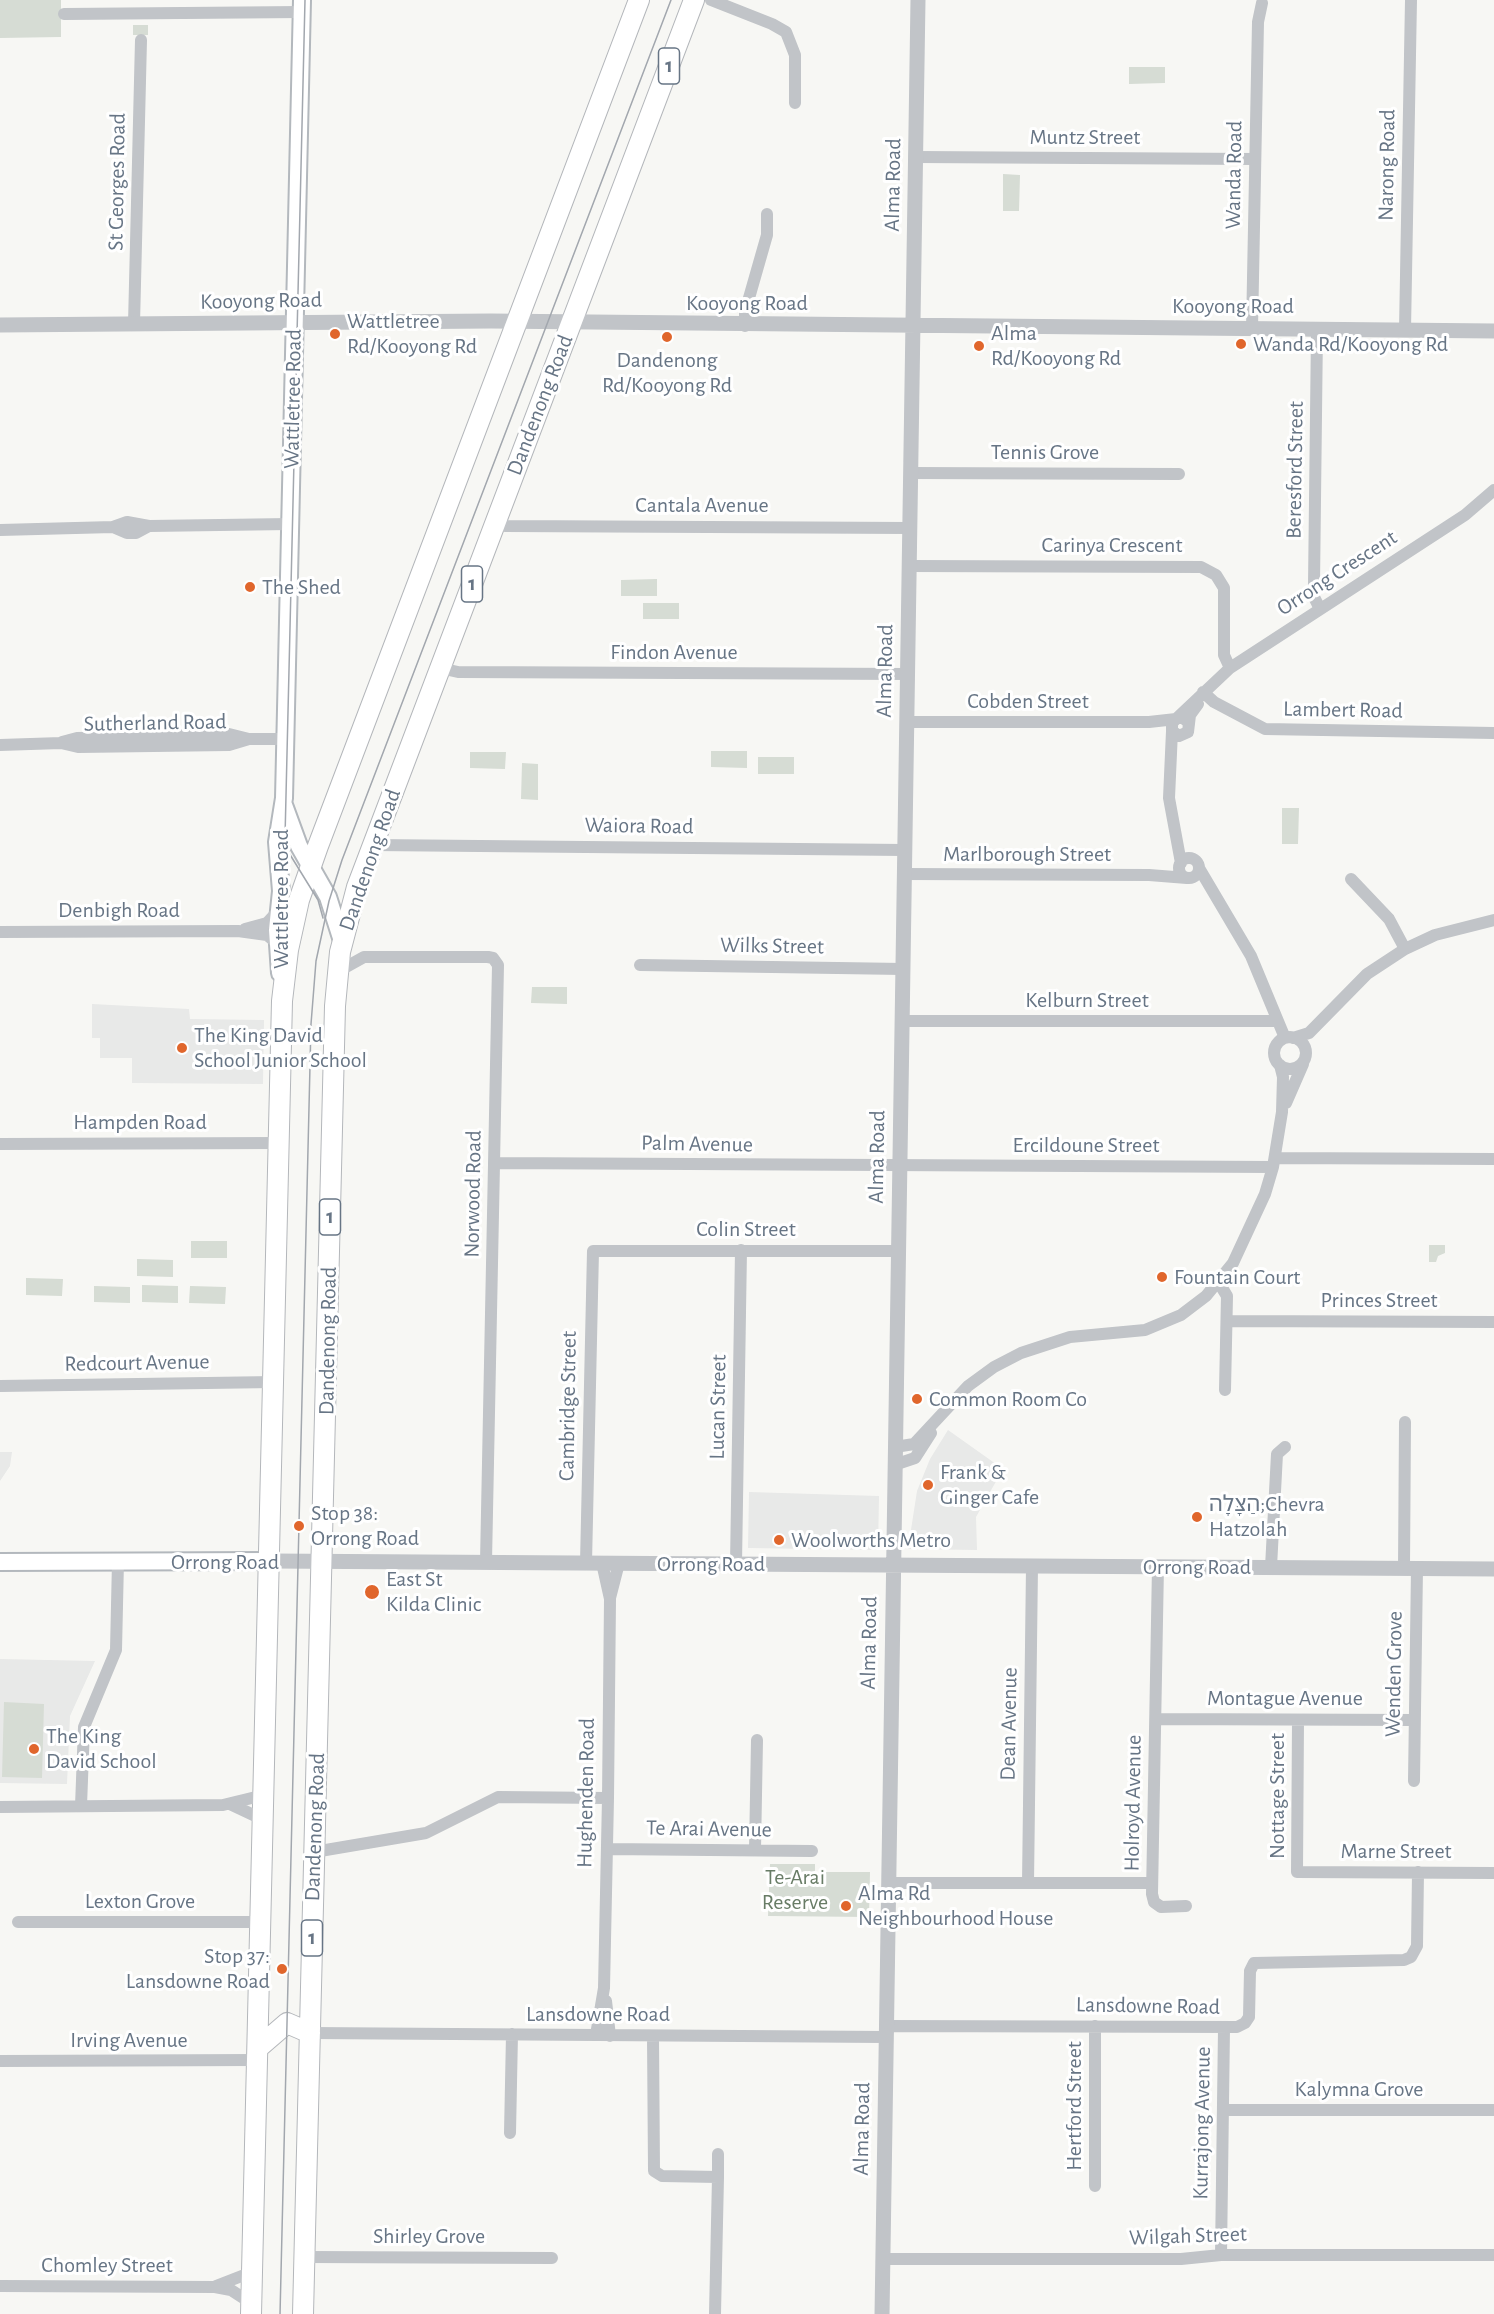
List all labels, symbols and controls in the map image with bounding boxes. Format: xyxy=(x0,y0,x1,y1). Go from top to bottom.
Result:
road number: 1 xyxy=(658,48,680,84)
street label: Narong Road xyxy=(1373,109,1401,221)
street label: St Georges Road xyxy=(103,113,131,251)
street label: Wanda Road xyxy=(1220,120,1248,230)
street label: Muntz Street xyxy=(1030,124,1140,150)
street label: Alma Road xyxy=(879,138,907,232)
street label: Kooyong Road xyxy=(200,287,322,315)
street label: Kooyong Road xyxy=(686,290,808,316)
street label: Kooyong Road xyxy=(1172,293,1294,319)
place label: Wattletree Rd/Kooyong Rd xyxy=(347,308,477,360)
place label: Alma Rd/Kooyong Rd xyxy=(991,320,1121,372)
marker: Wattletree Rd/Kooyong Rd xyxy=(328,327,342,341)
street label: Wattletree Road xyxy=(279,329,307,469)
marker: Dandenong Rd/Kooyong Rd xyxy=(660,330,674,344)
street label: Dandenong Road xyxy=(501,331,579,479)
place label: Wanda Rd/Kooyong Rd xyxy=(1253,331,1448,357)
marker: Wanda Rd/Kooyong Rd xyxy=(1234,337,1248,351)
marker: Alma Rd/Kooyong Rd xyxy=(972,339,986,353)
place label: Dandenong Rd/Kooyong Rd xyxy=(602,347,732,398)
street label: Beresford Street xyxy=(1281,401,1309,539)
street label: Tennis Grove xyxy=(991,439,1099,465)
street label: Cantala Avenue xyxy=(635,492,769,518)
street label: Orrong Crescent xyxy=(1272,524,1402,622)
street label: Carinya Crescent xyxy=(1042,532,1182,558)
road number: 1 xyxy=(462,566,482,602)
place label: The Shed xyxy=(262,574,341,600)
marker: The Shed xyxy=(243,580,257,594)
street label: Alma Road xyxy=(871,624,899,718)
street label: Findon Avenue xyxy=(610,639,738,665)
street label: Cobden Street xyxy=(967,688,1089,714)
street label: Lambert Road xyxy=(1283,696,1403,724)
street label: Sutherland Road xyxy=(83,709,227,737)
street label: Dandenong Road xyxy=(333,786,407,934)
street label: Waiora Road xyxy=(584,812,694,840)
street label: Wattletree Road xyxy=(268,829,294,969)
street label: Marlborough Street xyxy=(943,841,1111,867)
street label: Denbigh Road xyxy=(58,897,180,923)
street label: Wilks Street xyxy=(720,932,824,960)
street label: Kelburn Street xyxy=(1025,987,1149,1013)
place label: The King David School Junior School xyxy=(194,1022,367,1074)
marker: The King David School Junior School xyxy=(175,1041,189,1055)
street label: Hampden Road xyxy=(73,1109,207,1135)
street label: Alma Road xyxy=(863,1110,891,1204)
street label: Norwood Road xyxy=(459,1130,487,1258)
street label: Palm Avenue xyxy=(641,1130,753,1158)
street label: Ercildoune Street xyxy=(1013,1132,1159,1158)
road number: 1 xyxy=(320,1199,340,1235)
street label: Colin Street xyxy=(696,1216,796,1242)
place label: Fountain Court xyxy=(1174,1264,1300,1290)
street label: Dandenong Road xyxy=(314,1267,342,1415)
marker: Fountain Court xyxy=(1155,1270,1169,1284)
street label: Princes Street xyxy=(1320,1287,1438,1313)
street label: Cambridge Street xyxy=(553,1331,583,1481)
street label: Redcourt Avenue xyxy=(64,1349,210,1377)
street label: Lucan Street xyxy=(704,1354,732,1460)
place label: Common Room Co xyxy=(929,1386,1087,1412)
marker: Common Room Co xyxy=(910,1392,924,1406)
place label: Frank & Ginger Cafe xyxy=(940,1459,1039,1510)
marker: Frank & Ginger Cafe xyxy=(921,1478,935,1492)
place label: הַצָּלָה;Chevra Hatzolah xyxy=(1209,1491,1325,1542)
place label: Stop 38: Orrong Road xyxy=(311,1500,419,1552)
marker: הַצָּלָה;Chevra Hatzolah xyxy=(1190,1510,1204,1524)
marker: Stop 38: Orrong Road xyxy=(292,1519,306,1533)
place label: Woolworths Metro xyxy=(791,1527,951,1553)
marker: Woolworths Metro xyxy=(772,1533,786,1547)
street label: Orrong Road xyxy=(171,1549,279,1575)
street label: Orrong Road xyxy=(657,1551,765,1577)
street label: Orrong Road xyxy=(1143,1554,1251,1580)
place label: East St Kilda Clinic xyxy=(386,1566,481,1618)
marker: East St Kilda Clinic xyxy=(363,1583,381,1601)
street label: Alma Road xyxy=(855,1596,883,1690)
street label: Wenden Grove xyxy=(1380,1611,1408,1737)
street label: Dean Avenue xyxy=(995,1667,1023,1781)
street label: Montague Avenue xyxy=(1207,1685,1363,1711)
street label: Hughenden Road xyxy=(571,1718,601,1868)
place label: The King David School xyxy=(46,1723,157,1774)
street label: Nottage Street xyxy=(1264,1733,1290,1859)
street label: Holroyd Avenue xyxy=(1119,1734,1147,1872)
marker: The King David School xyxy=(27,1742,41,1756)
street label: Dandenong Road xyxy=(299,1752,331,1902)
street label: Te Arai Avenue xyxy=(646,1815,772,1843)
street label: Marne Street xyxy=(1340,1838,1452,1864)
park label: Te-Arai Reserve xyxy=(762,1864,828,1916)
place label: Alma Rd Neighbourhood House xyxy=(858,1880,1053,1932)
street label: Lexton Grove xyxy=(85,1888,195,1914)
marker: Alma Rd Neighbourhood House xyxy=(839,1899,853,1913)
road number: 1 xyxy=(302,1920,322,1956)
place label: Stop 37: Lansdowne Road xyxy=(126,1943,270,1994)
marker: Stop 37: Lansdowne Road xyxy=(275,1962,289,1976)
street label: Lansdowne Road xyxy=(1076,1992,1220,2020)
street label: Lansdowne Road xyxy=(526,2001,670,2027)
street label: Irving Avenue xyxy=(70,2027,188,2053)
street label: Hertford Street xyxy=(1061,2041,1087,2171)
street label: Kurrajong Avenue xyxy=(1187,2046,1217,2200)
street label: Kalymna Grove xyxy=(1295,2076,1423,2102)
street label: Alma Road xyxy=(848,2082,876,2176)
street label: Wilgah Street xyxy=(1129,2221,1247,2251)
street label: Shirley Grove xyxy=(373,2223,485,2249)
street label: Chomley Street xyxy=(41,2252,173,2278)

